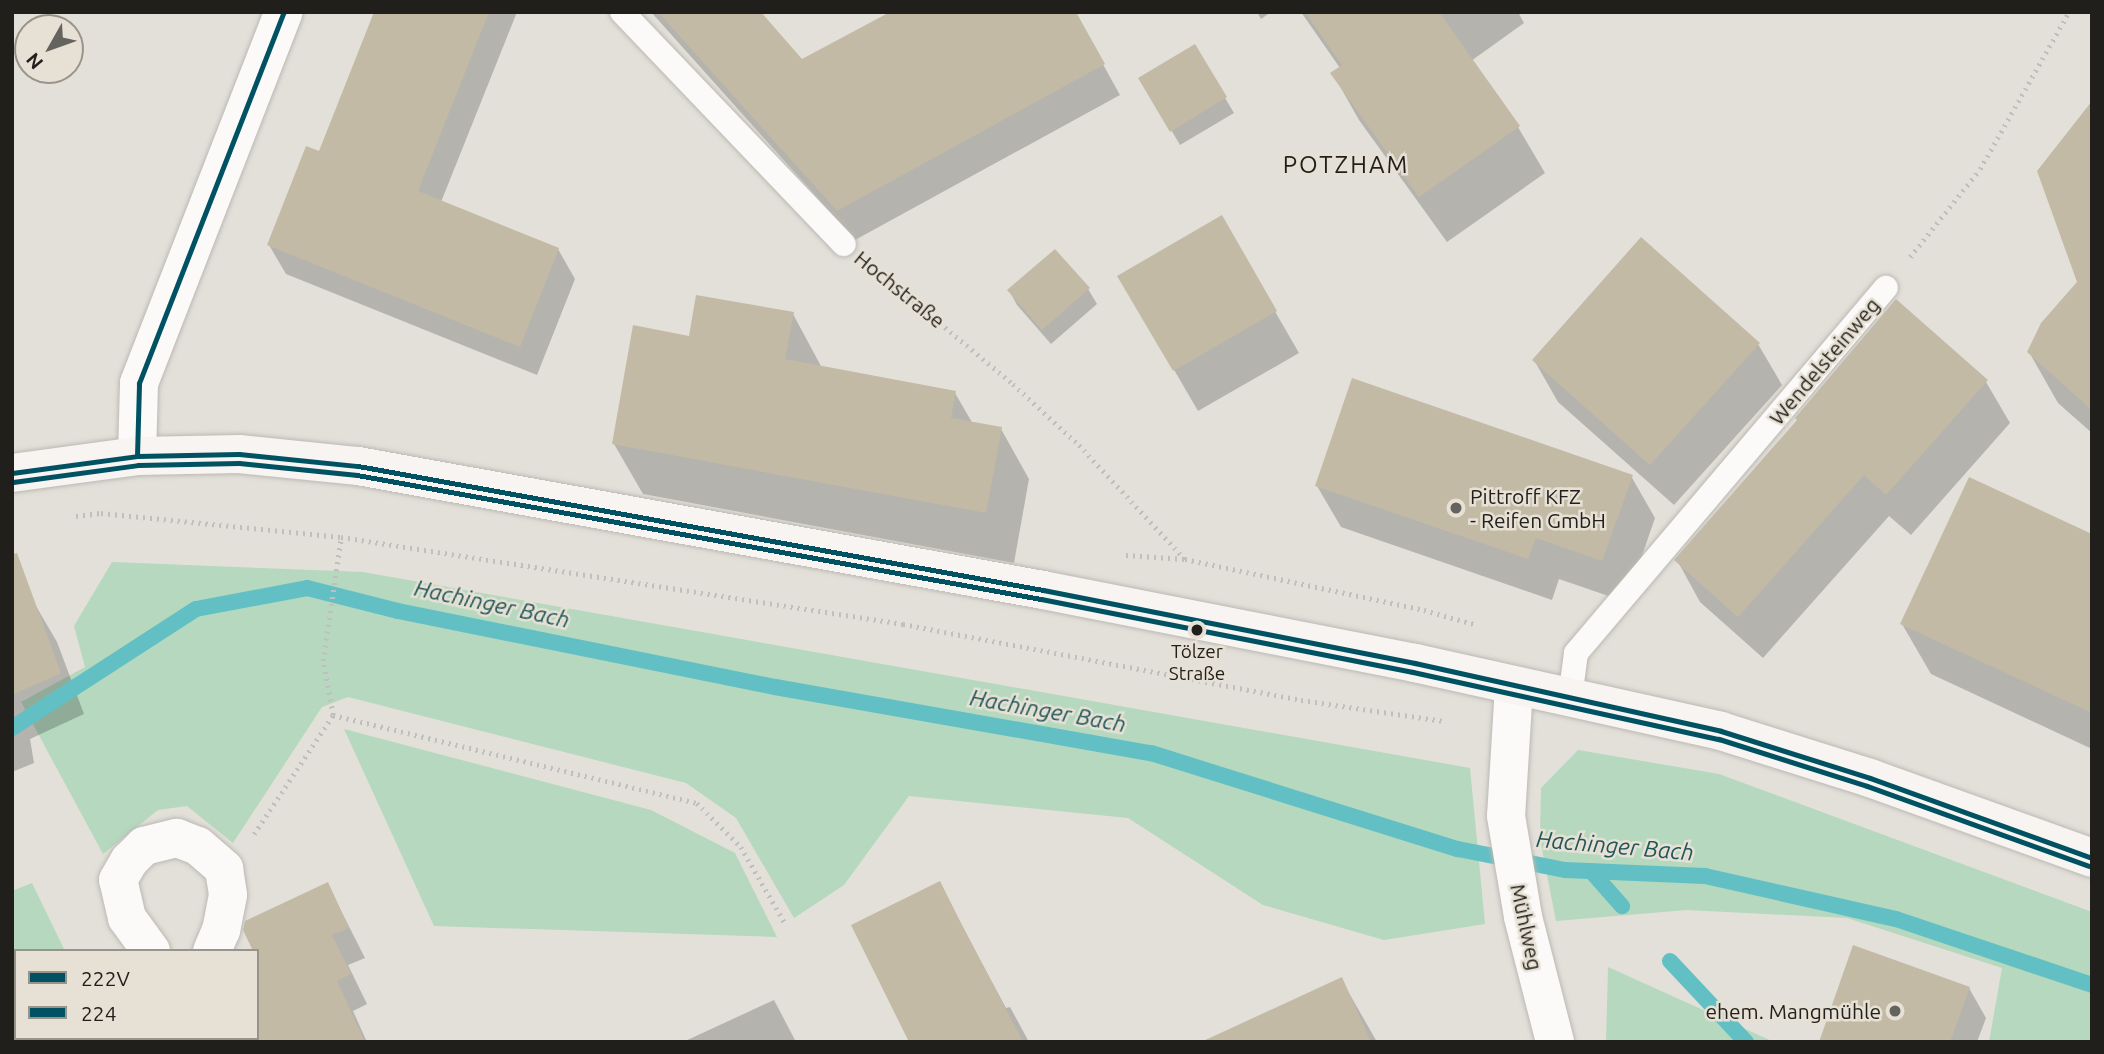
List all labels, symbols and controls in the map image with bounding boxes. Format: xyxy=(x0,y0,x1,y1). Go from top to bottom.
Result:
north arrow xyxy=(14,14,84,84)
text: N xyxy=(21,49,47,74)
district label: POTZHAM xyxy=(1284,151,1408,179)
street label: Hochstraße xyxy=(850,245,950,333)
street label: Wendelsteinweg xyxy=(1764,292,1884,430)
place label: Pittroff KFZ - Reifen GmbH xyxy=(1470,483,1606,533)
marker: Pittroff KFZ - Reifen GmbH xyxy=(1448,500,1464,516)
water label: Hachinger Bach xyxy=(412,574,572,634)
marker: Tölzer Straße xyxy=(1190,623,1204,637)
place label: Tölzer Straße xyxy=(1169,641,1225,685)
water label: Hachinger Bach xyxy=(968,684,1128,738)
water label: Hachinger Bach xyxy=(1535,825,1695,867)
street label: Mühlweg xyxy=(1506,882,1548,972)
legend xyxy=(14,949,259,1040)
text: 222V xyxy=(81,966,130,990)
place label: ehem. Mangmühle xyxy=(1705,998,1881,1024)
text: 224 xyxy=(81,1001,117,1025)
marker: ehem. Mangmühle xyxy=(1887,1003,1903,1019)

